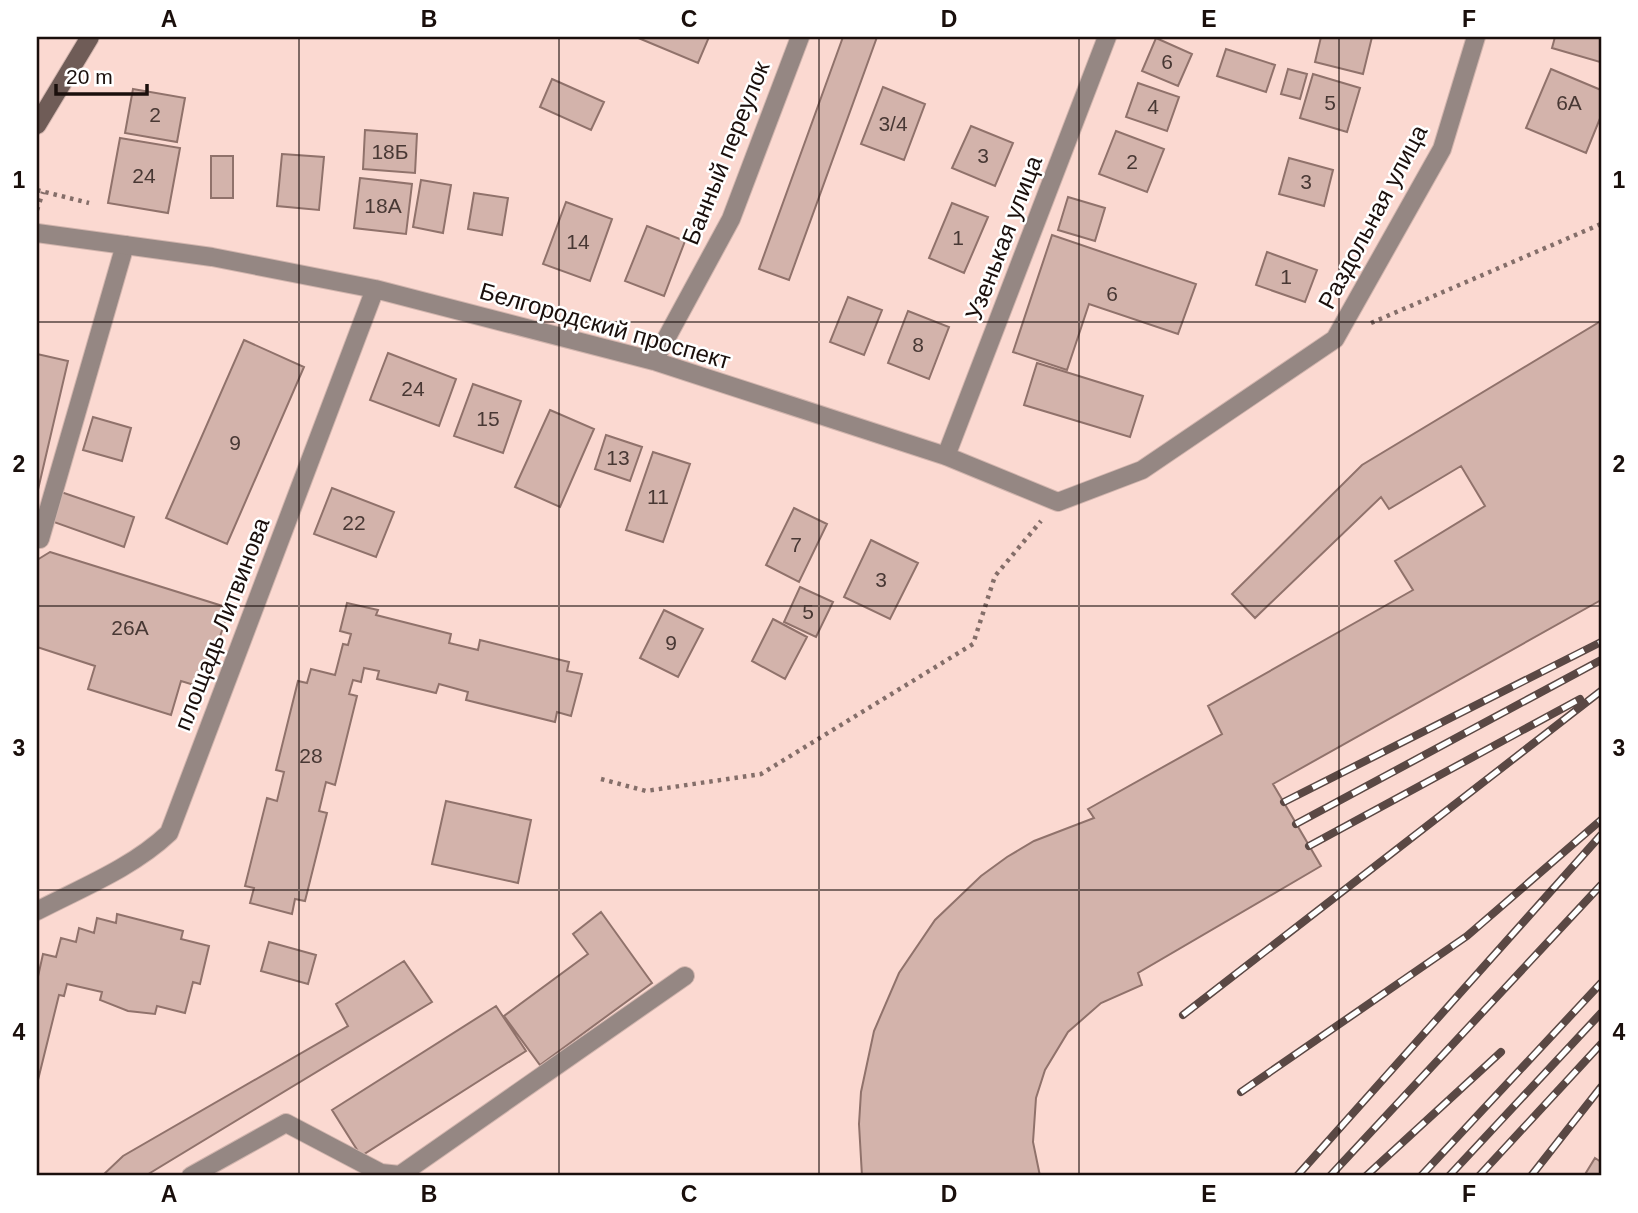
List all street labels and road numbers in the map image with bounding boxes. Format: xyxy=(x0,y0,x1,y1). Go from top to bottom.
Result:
street label: Банный переулок xyxy=(676,57,775,248)
street label: Раздольная улица xyxy=(1313,120,1433,313)
street label: Узенькая улица xyxy=(960,151,1048,324)
street label: Белгородский проспект xyxy=(477,277,734,374)
street label: площадь Литвинова xyxy=(169,513,275,734)

